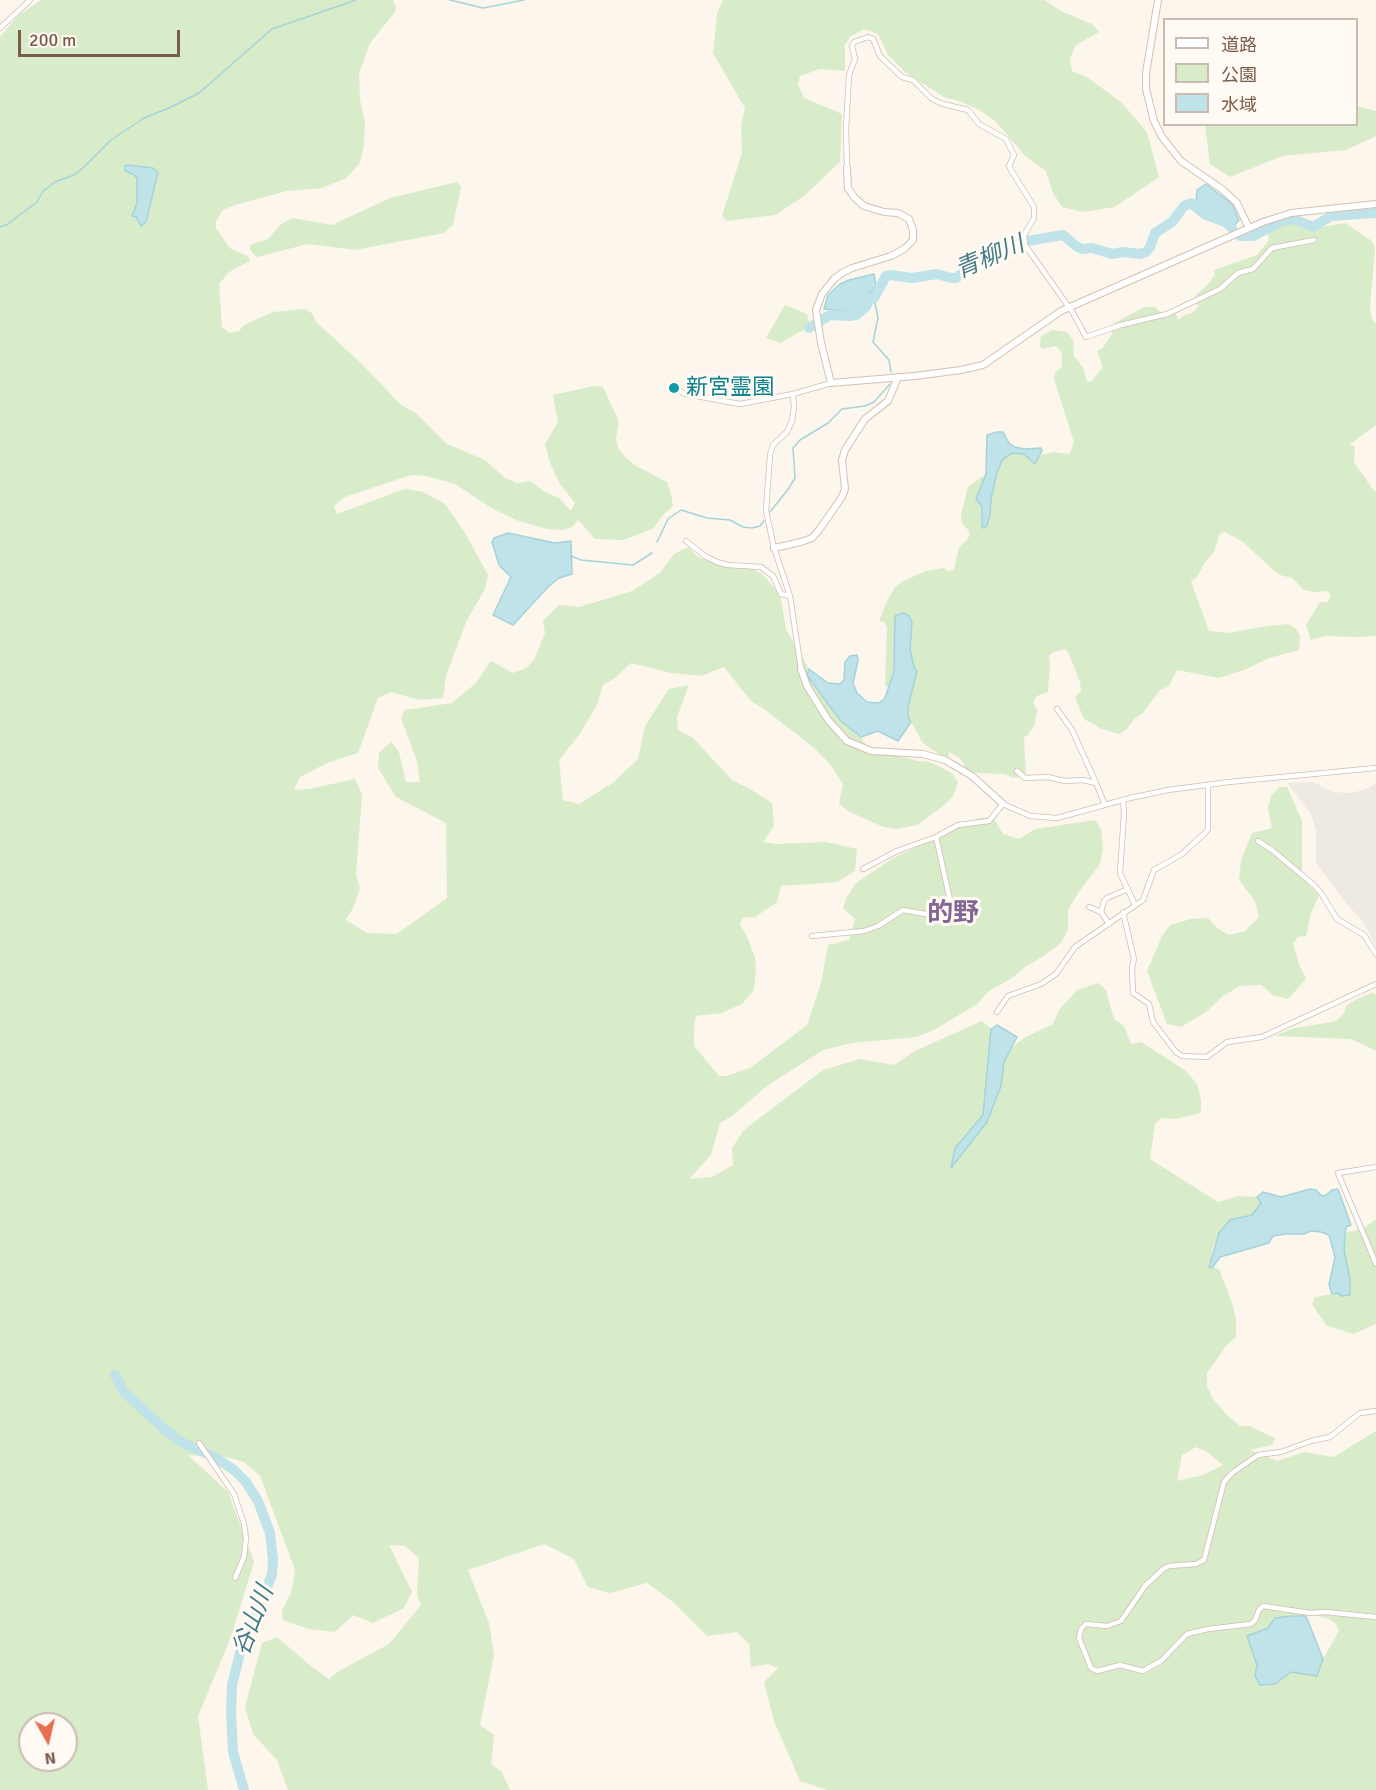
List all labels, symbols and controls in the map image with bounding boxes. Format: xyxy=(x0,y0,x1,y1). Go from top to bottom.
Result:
scale bar xyxy=(21,18,183,56)
legend xyxy=(1163,18,1358,126)
text: 200 m xyxy=(29,29,76,51)
text: 道路 xyxy=(1221,34,1257,56)
text: 公園 xyxy=(1221,64,1257,86)
text: 水域 xyxy=(1221,94,1257,116)
water label: 青柳川 xyxy=(951,231,1029,285)
place label: 新宮霊園 xyxy=(686,375,774,401)
marker: 新宮霊園 xyxy=(667,381,681,395)
district label: 的野 xyxy=(927,898,979,930)
water label: 谷山川 xyxy=(228,1582,280,1660)
north arrow xyxy=(18,1712,78,1772)
text: N xyxy=(43,1747,57,1769)

